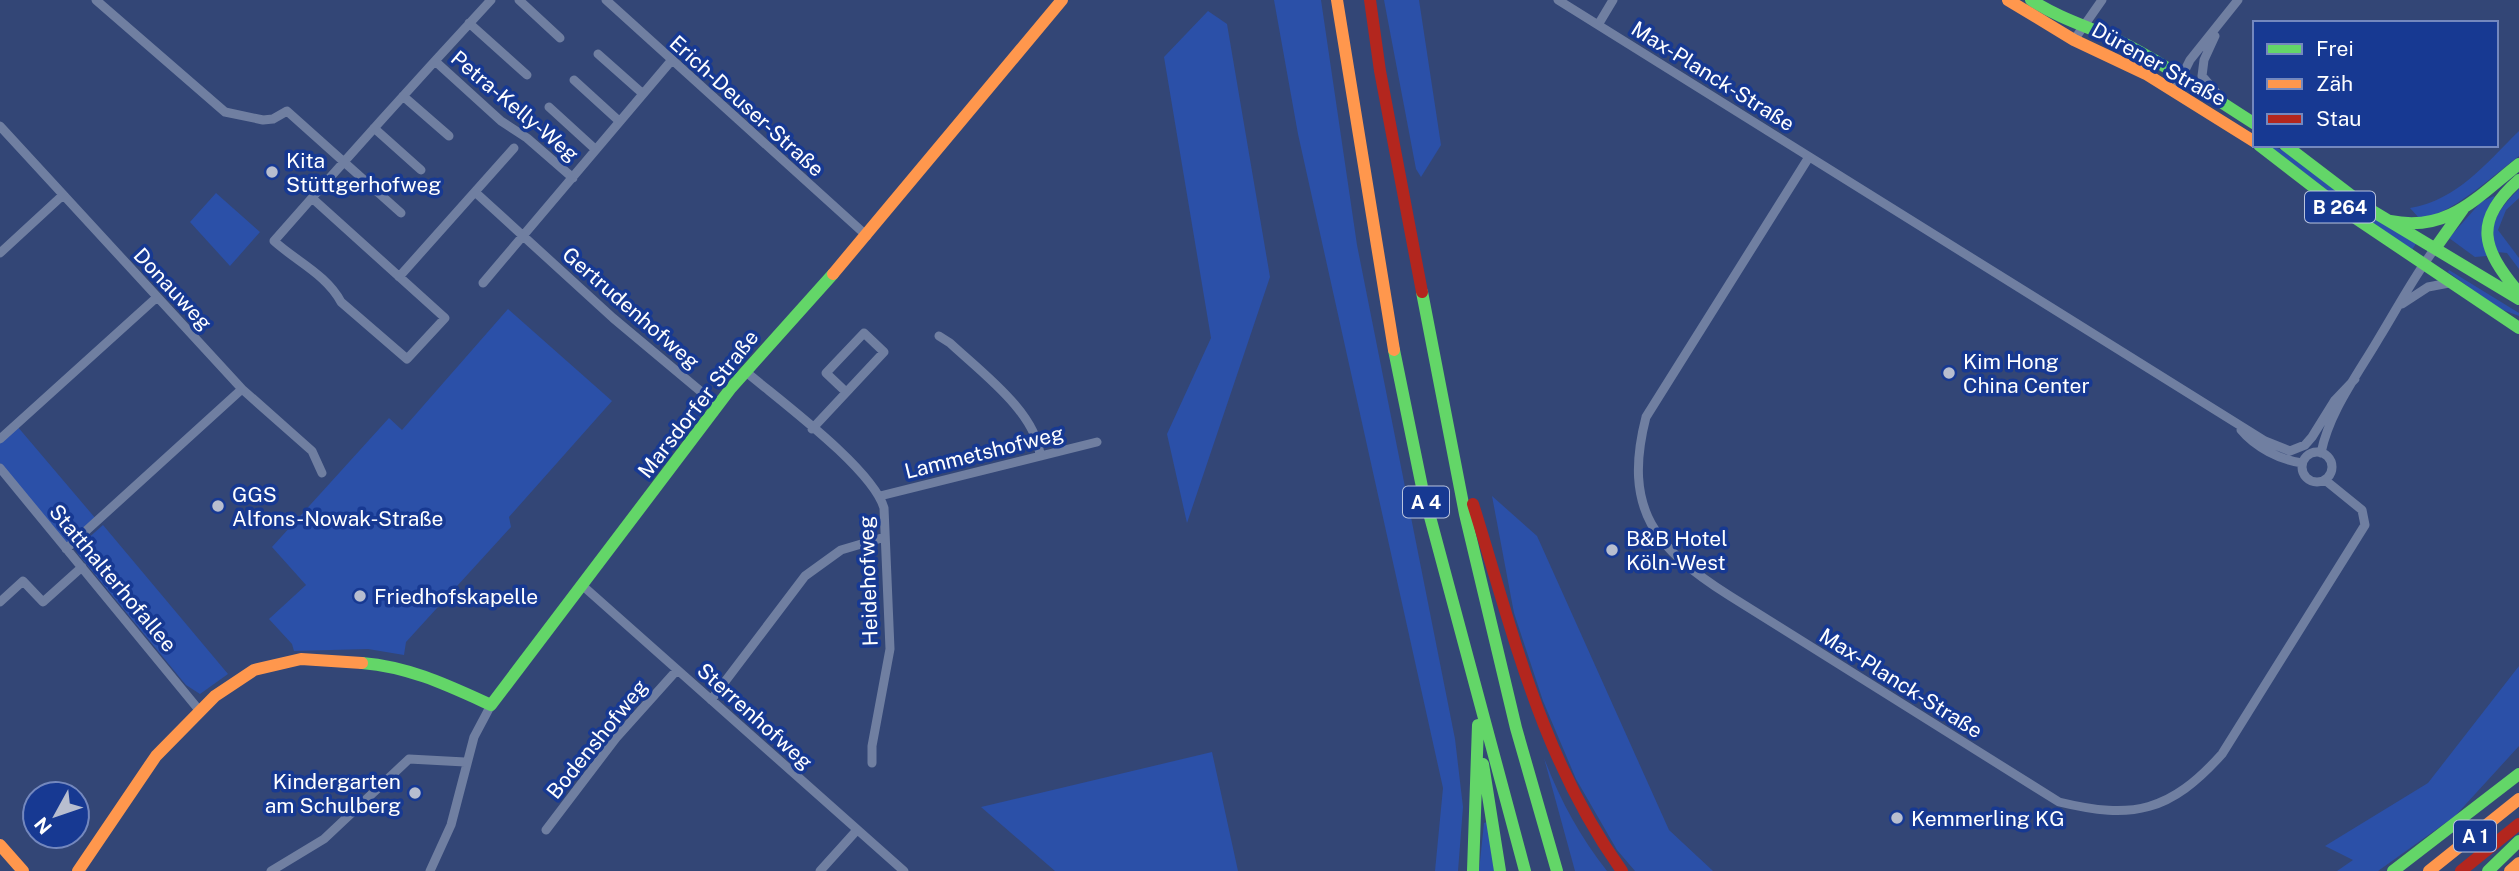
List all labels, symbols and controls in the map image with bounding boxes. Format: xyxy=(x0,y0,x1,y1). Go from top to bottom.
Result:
street label: Max-Planck-Straße xyxy=(1627,16,1799,136)
street label: Dürener Straße xyxy=(2087,17,2231,111)
legend xyxy=(2253,21,2498,147)
street label: Erich-Deuser-Straße xyxy=(665,30,829,182)
text: Frei xyxy=(2316,36,2354,61)
street label: Petra-Kelly-Weg xyxy=(446,45,584,167)
text: Zäh xyxy=(2316,71,2353,96)
text: Stau xyxy=(2316,106,2362,131)
place label: Kita Stüttgerhofweg xyxy=(286,148,441,197)
marker: Kita Stüttgerhofweg xyxy=(264,164,280,180)
road number: B 264 xyxy=(2305,192,2375,223)
street label: Gertrudenhofweg xyxy=(557,242,705,374)
street label: Donauweg xyxy=(129,243,217,335)
street label: Marsdorfer Straße xyxy=(633,325,763,483)
place label: Kim Hong China Center xyxy=(1963,349,2090,398)
marker: Kim Hong China Center xyxy=(1941,365,1957,381)
street label: Lammetshofweg xyxy=(902,420,1066,484)
place label: GGS Alfons-Nowak-Straße xyxy=(232,482,444,531)
road number: A 4 xyxy=(1403,486,1449,517)
marker: GGS Alfons-Nowak-Straße xyxy=(210,498,226,514)
street label: Statthalterhofallee xyxy=(44,499,182,657)
street label: Heidehofweg xyxy=(853,515,883,647)
place label: B&B Hotel Köln-West xyxy=(1626,526,1728,575)
marker: B&B Hotel Köln-West xyxy=(1604,542,1620,558)
place label: Friedhofskapelle xyxy=(374,584,538,609)
marker: Friedhofskapelle xyxy=(352,588,368,604)
street label: Max-Planck-Straße xyxy=(1815,623,1987,743)
street label: Sterrenhofweg xyxy=(692,658,818,774)
street label: Bodenshofweg xyxy=(541,674,653,804)
place label: Kindergarten am Schulberg xyxy=(265,769,401,818)
north arrow xyxy=(21,780,91,850)
marker: Kindergarten am Schulberg xyxy=(407,785,423,801)
place label: Kemmerling KG xyxy=(1911,806,2065,831)
marker: Kemmerling KG xyxy=(1889,810,1905,826)
text: N xyxy=(30,813,56,839)
road number: A 1 xyxy=(2454,820,2496,852)

